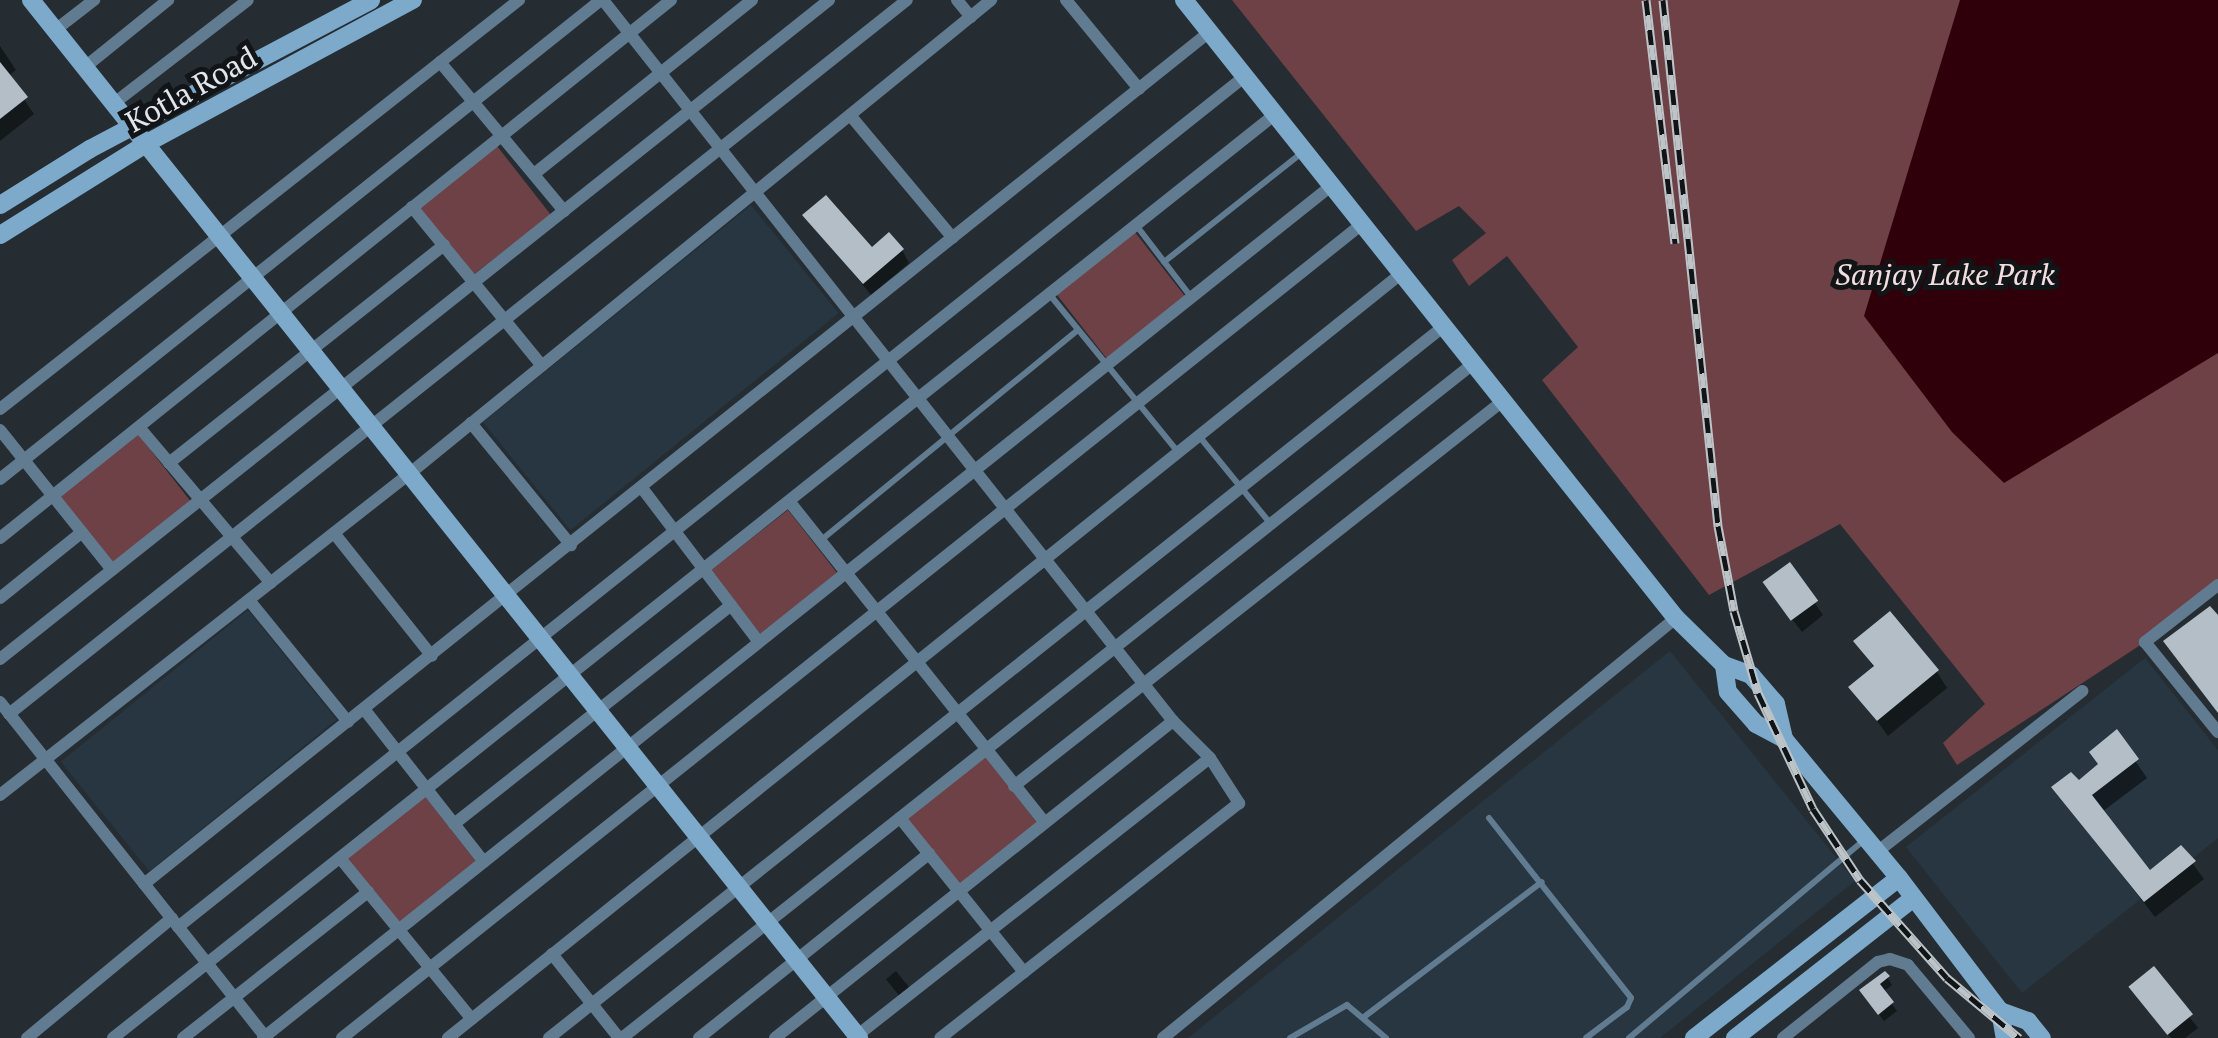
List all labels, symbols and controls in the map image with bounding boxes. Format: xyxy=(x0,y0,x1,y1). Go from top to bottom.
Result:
street label: Kotla Road xyxy=(119,38,263,140)
park label: Sanjay Lake Park xyxy=(1835,256,2055,292)

